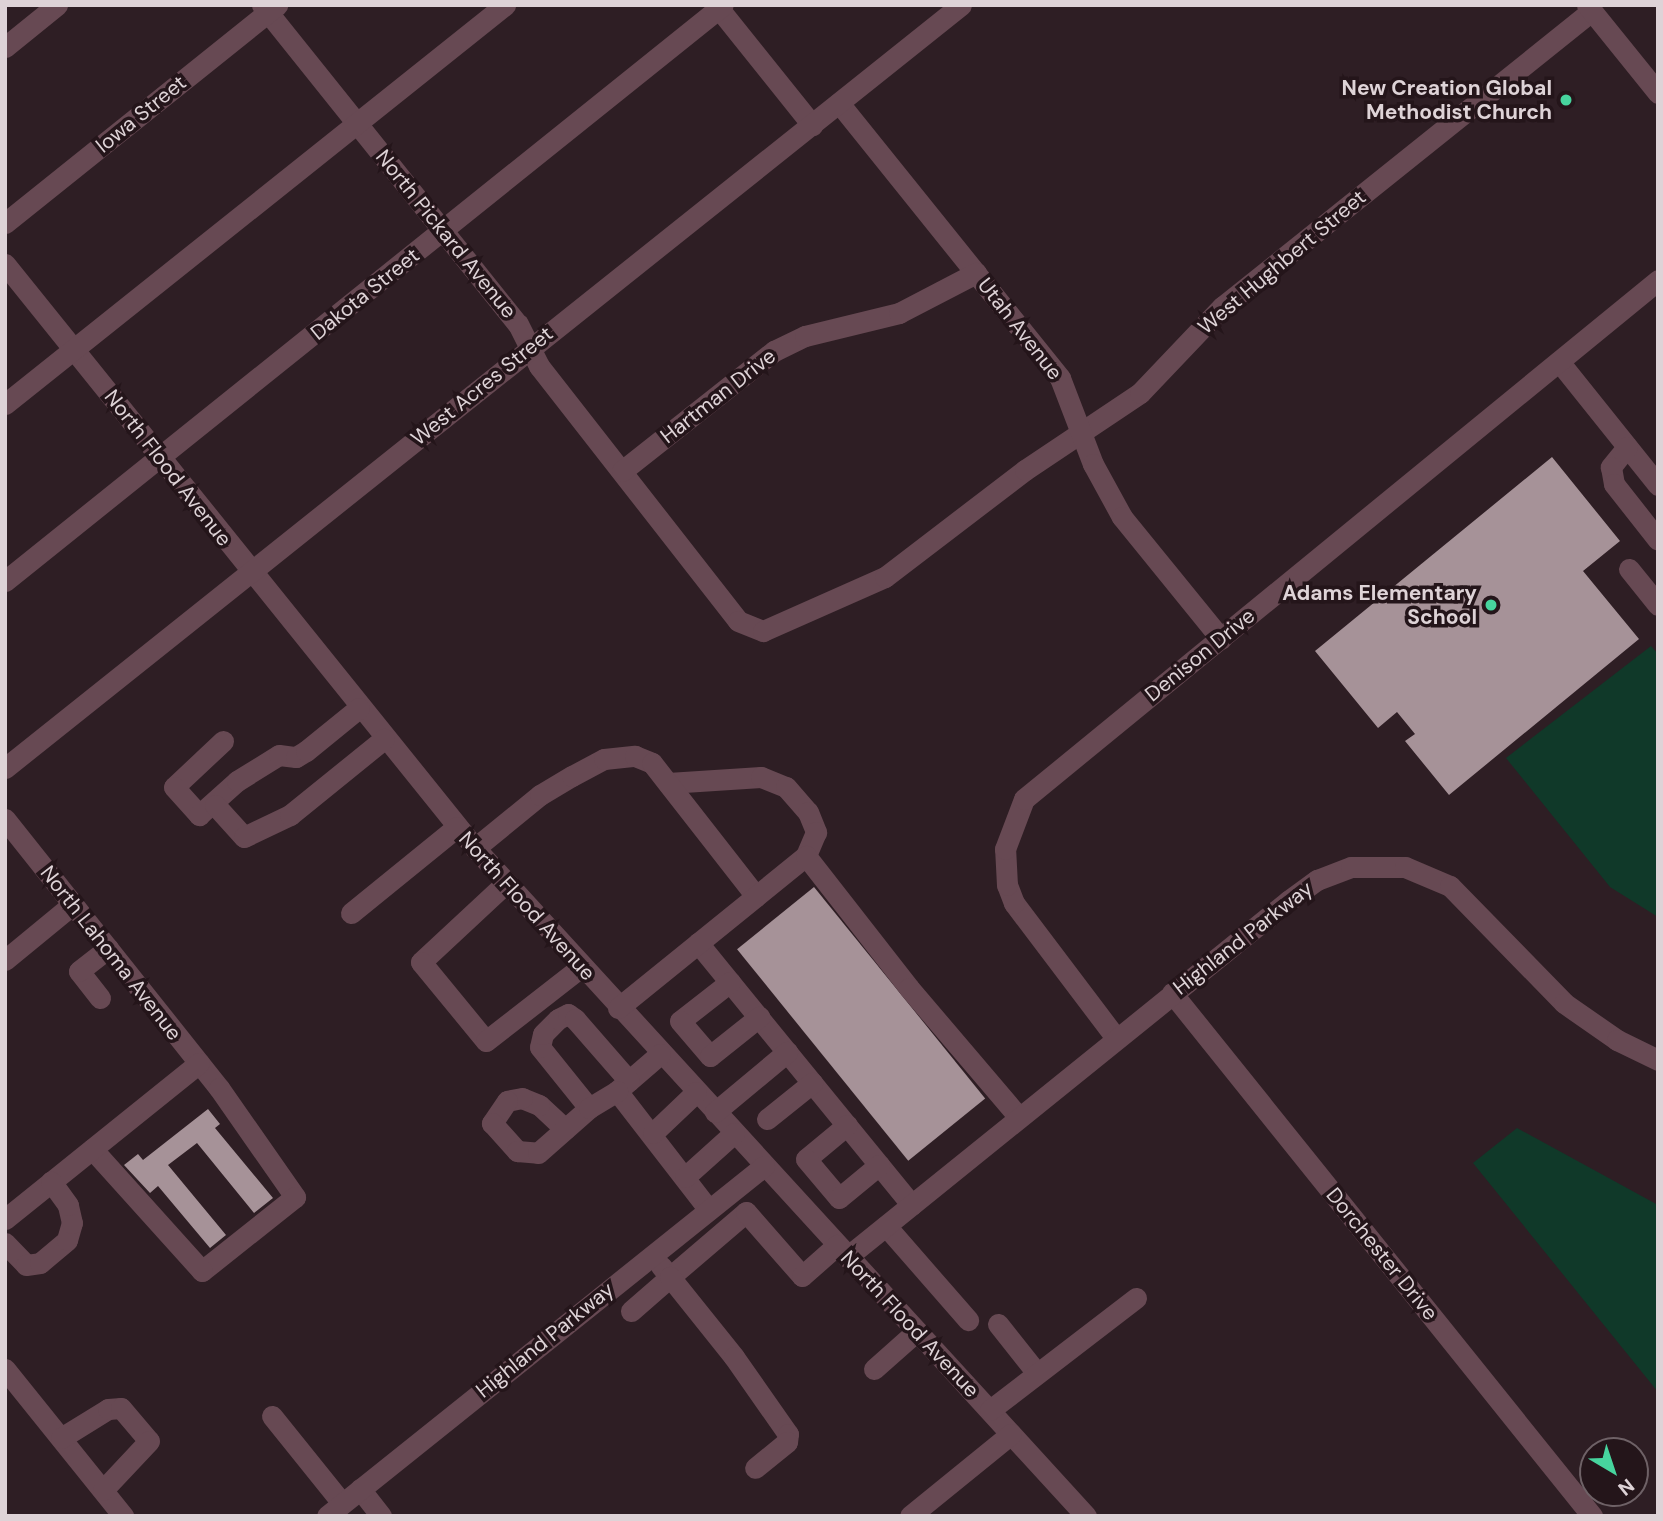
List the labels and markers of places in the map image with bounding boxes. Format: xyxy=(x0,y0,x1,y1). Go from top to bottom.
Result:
place label: New Creation Global Methodist Church xyxy=(1342,75,1552,125)
marker: New Creation Global Methodist Church xyxy=(1558,92,1574,108)
place label: Adams Elementary School xyxy=(1282,580,1477,630)
marker: Adams Elementary School xyxy=(1483,597,1499,613)

